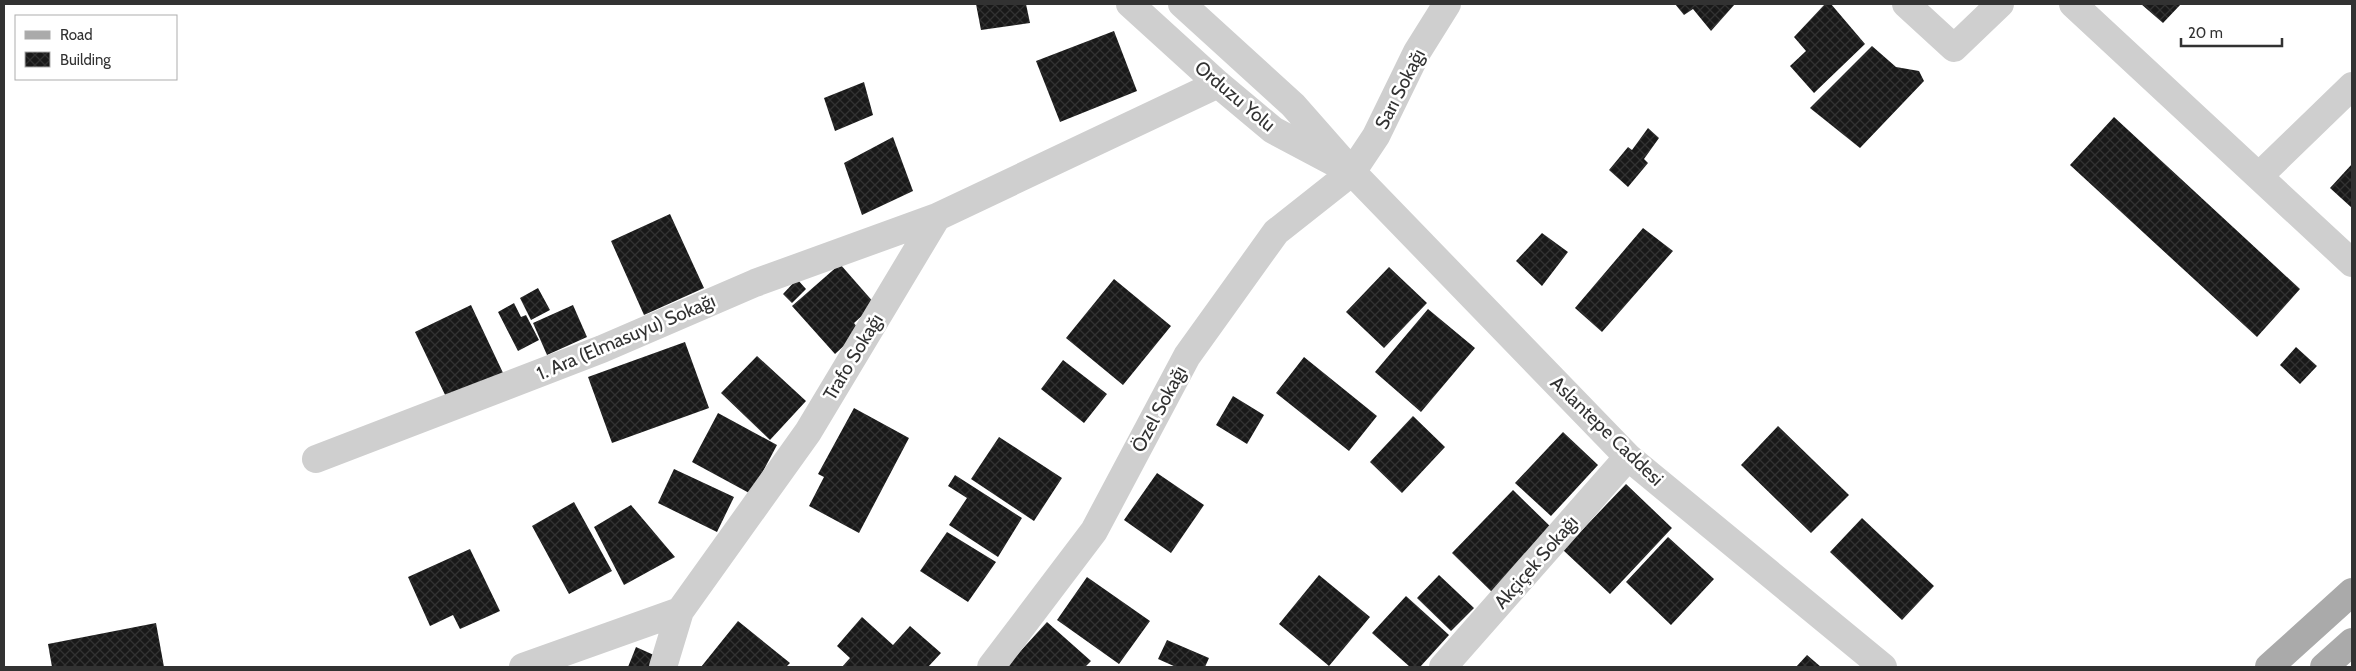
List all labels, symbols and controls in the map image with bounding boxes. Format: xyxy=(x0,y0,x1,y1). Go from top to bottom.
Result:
legend xyxy=(15,15,178,80)
scale bar xyxy=(2181,15,2282,47)
text: 20 m xyxy=(2188,24,2223,42)
text: Road xyxy=(60,26,93,44)
street label: Sarı Sokağı xyxy=(1370,45,1430,133)
text: Building xyxy=(60,51,111,69)
street label: Orduzu Yolu xyxy=(1190,56,1280,136)
street label: 1. Ara (Elmasuyu) Sokağı xyxy=(533,289,719,385)
street label: Trafo Sokağı xyxy=(818,310,888,404)
street label: Özel Sokağı xyxy=(1127,362,1191,456)
street label: Aslantepe Caddesi xyxy=(1546,371,1668,491)
street label: Akçiçek Sokağı xyxy=(1489,511,1583,613)

